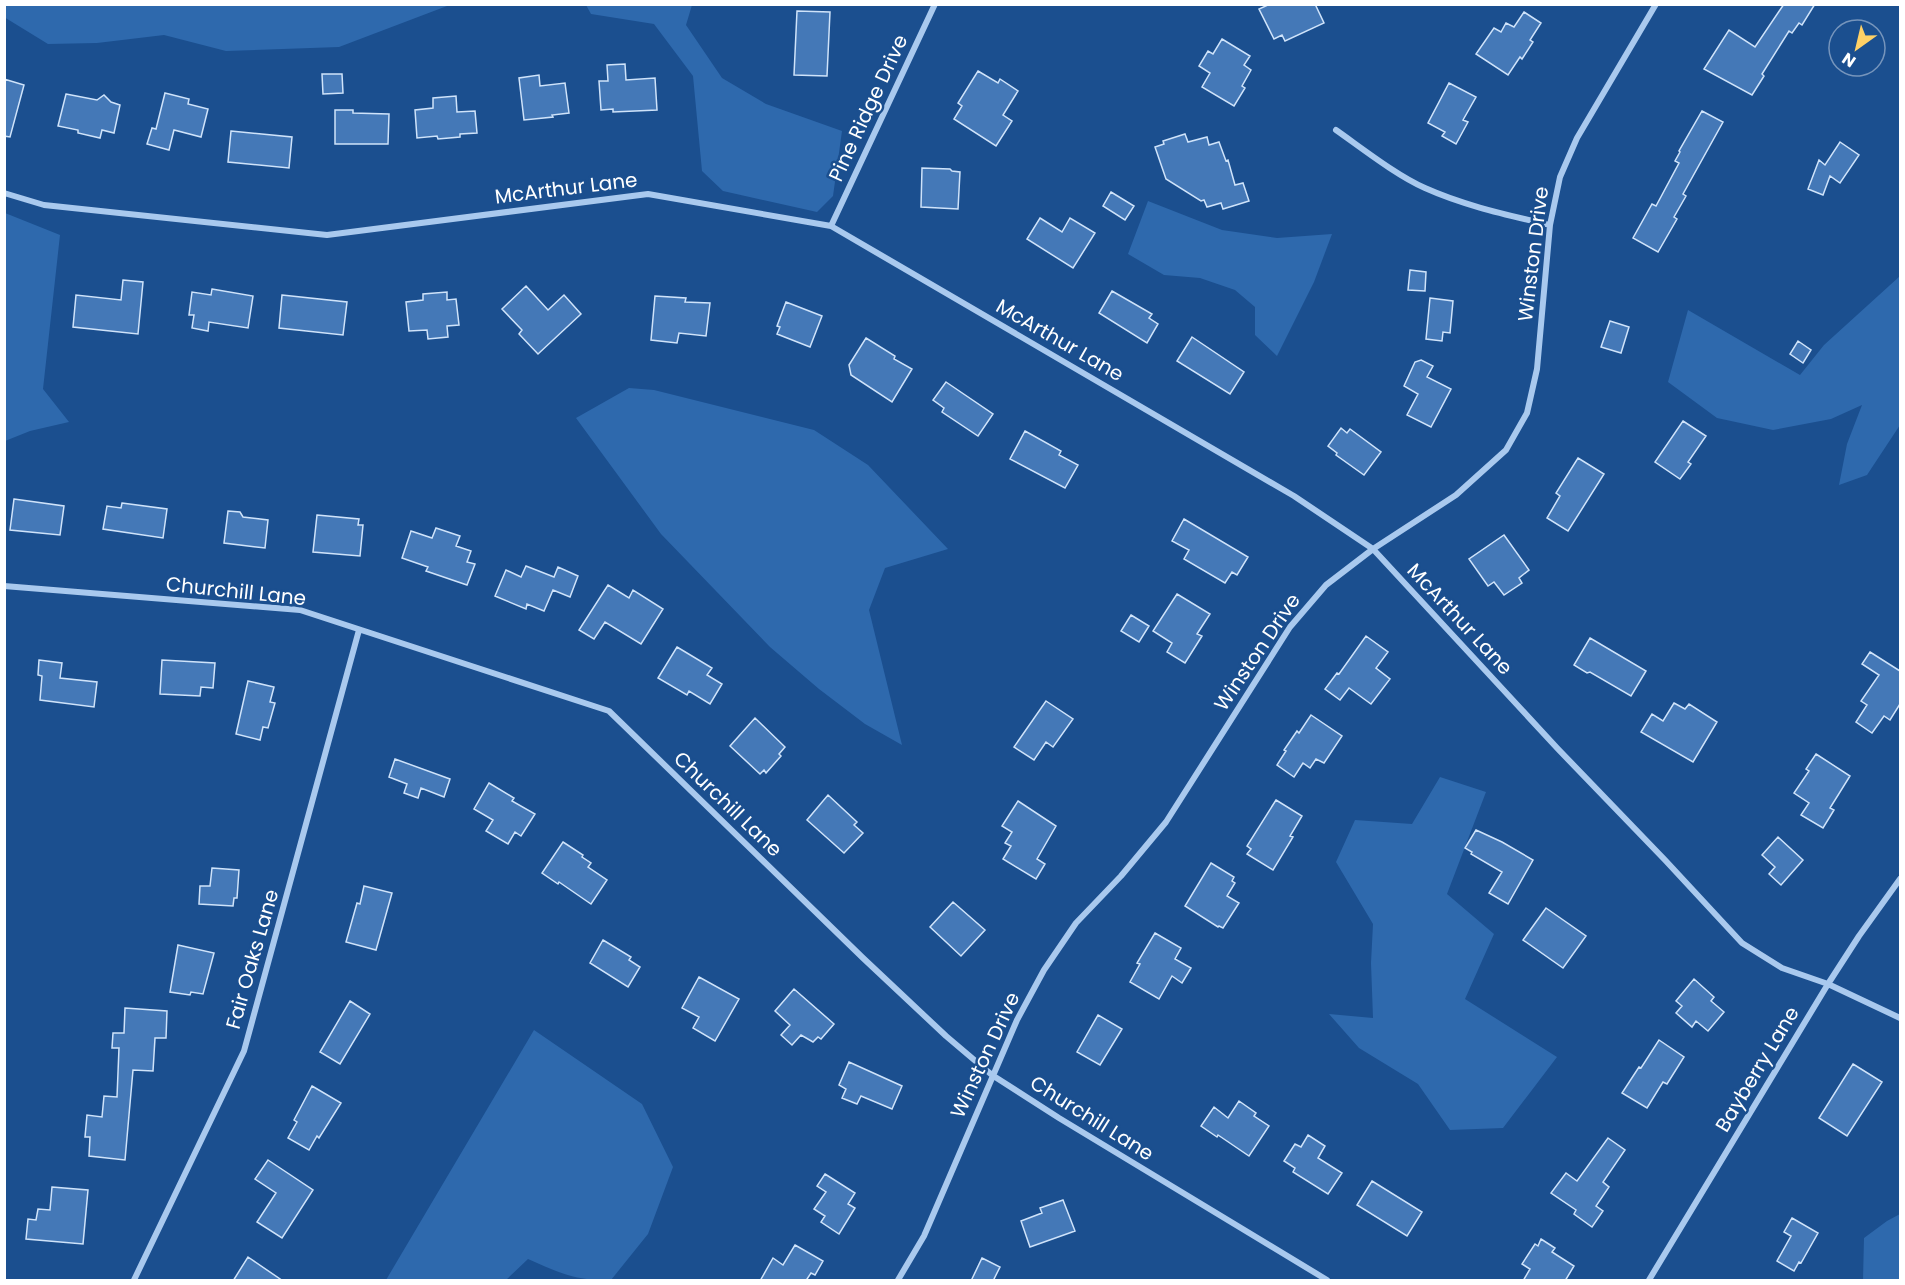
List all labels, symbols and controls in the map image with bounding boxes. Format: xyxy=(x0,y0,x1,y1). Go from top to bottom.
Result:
north arrow xyxy=(1827,18,1887,78)
street label: Pine Ridge Drive xyxy=(822,30,914,186)
text: N xyxy=(1837,47,1860,73)
street label: McArthur Lane xyxy=(493,165,639,211)
street label: Winston Drive xyxy=(1511,185,1555,323)
street label: McArthur Lane xyxy=(991,292,1129,388)
street label: McArthur Lane xyxy=(1401,557,1519,681)
street label: Churchill Lane xyxy=(164,570,308,612)
street label: Winston Drive xyxy=(1207,588,1307,716)
street label: Churchill Lane xyxy=(668,745,788,863)
street label: Fair Oaks Lane xyxy=(219,886,285,1032)
street label: Winston Drive xyxy=(944,987,1026,1123)
street label: Bayberry Lane xyxy=(1708,1001,1806,1137)
street label: Churchill Lane xyxy=(1025,1069,1159,1167)

